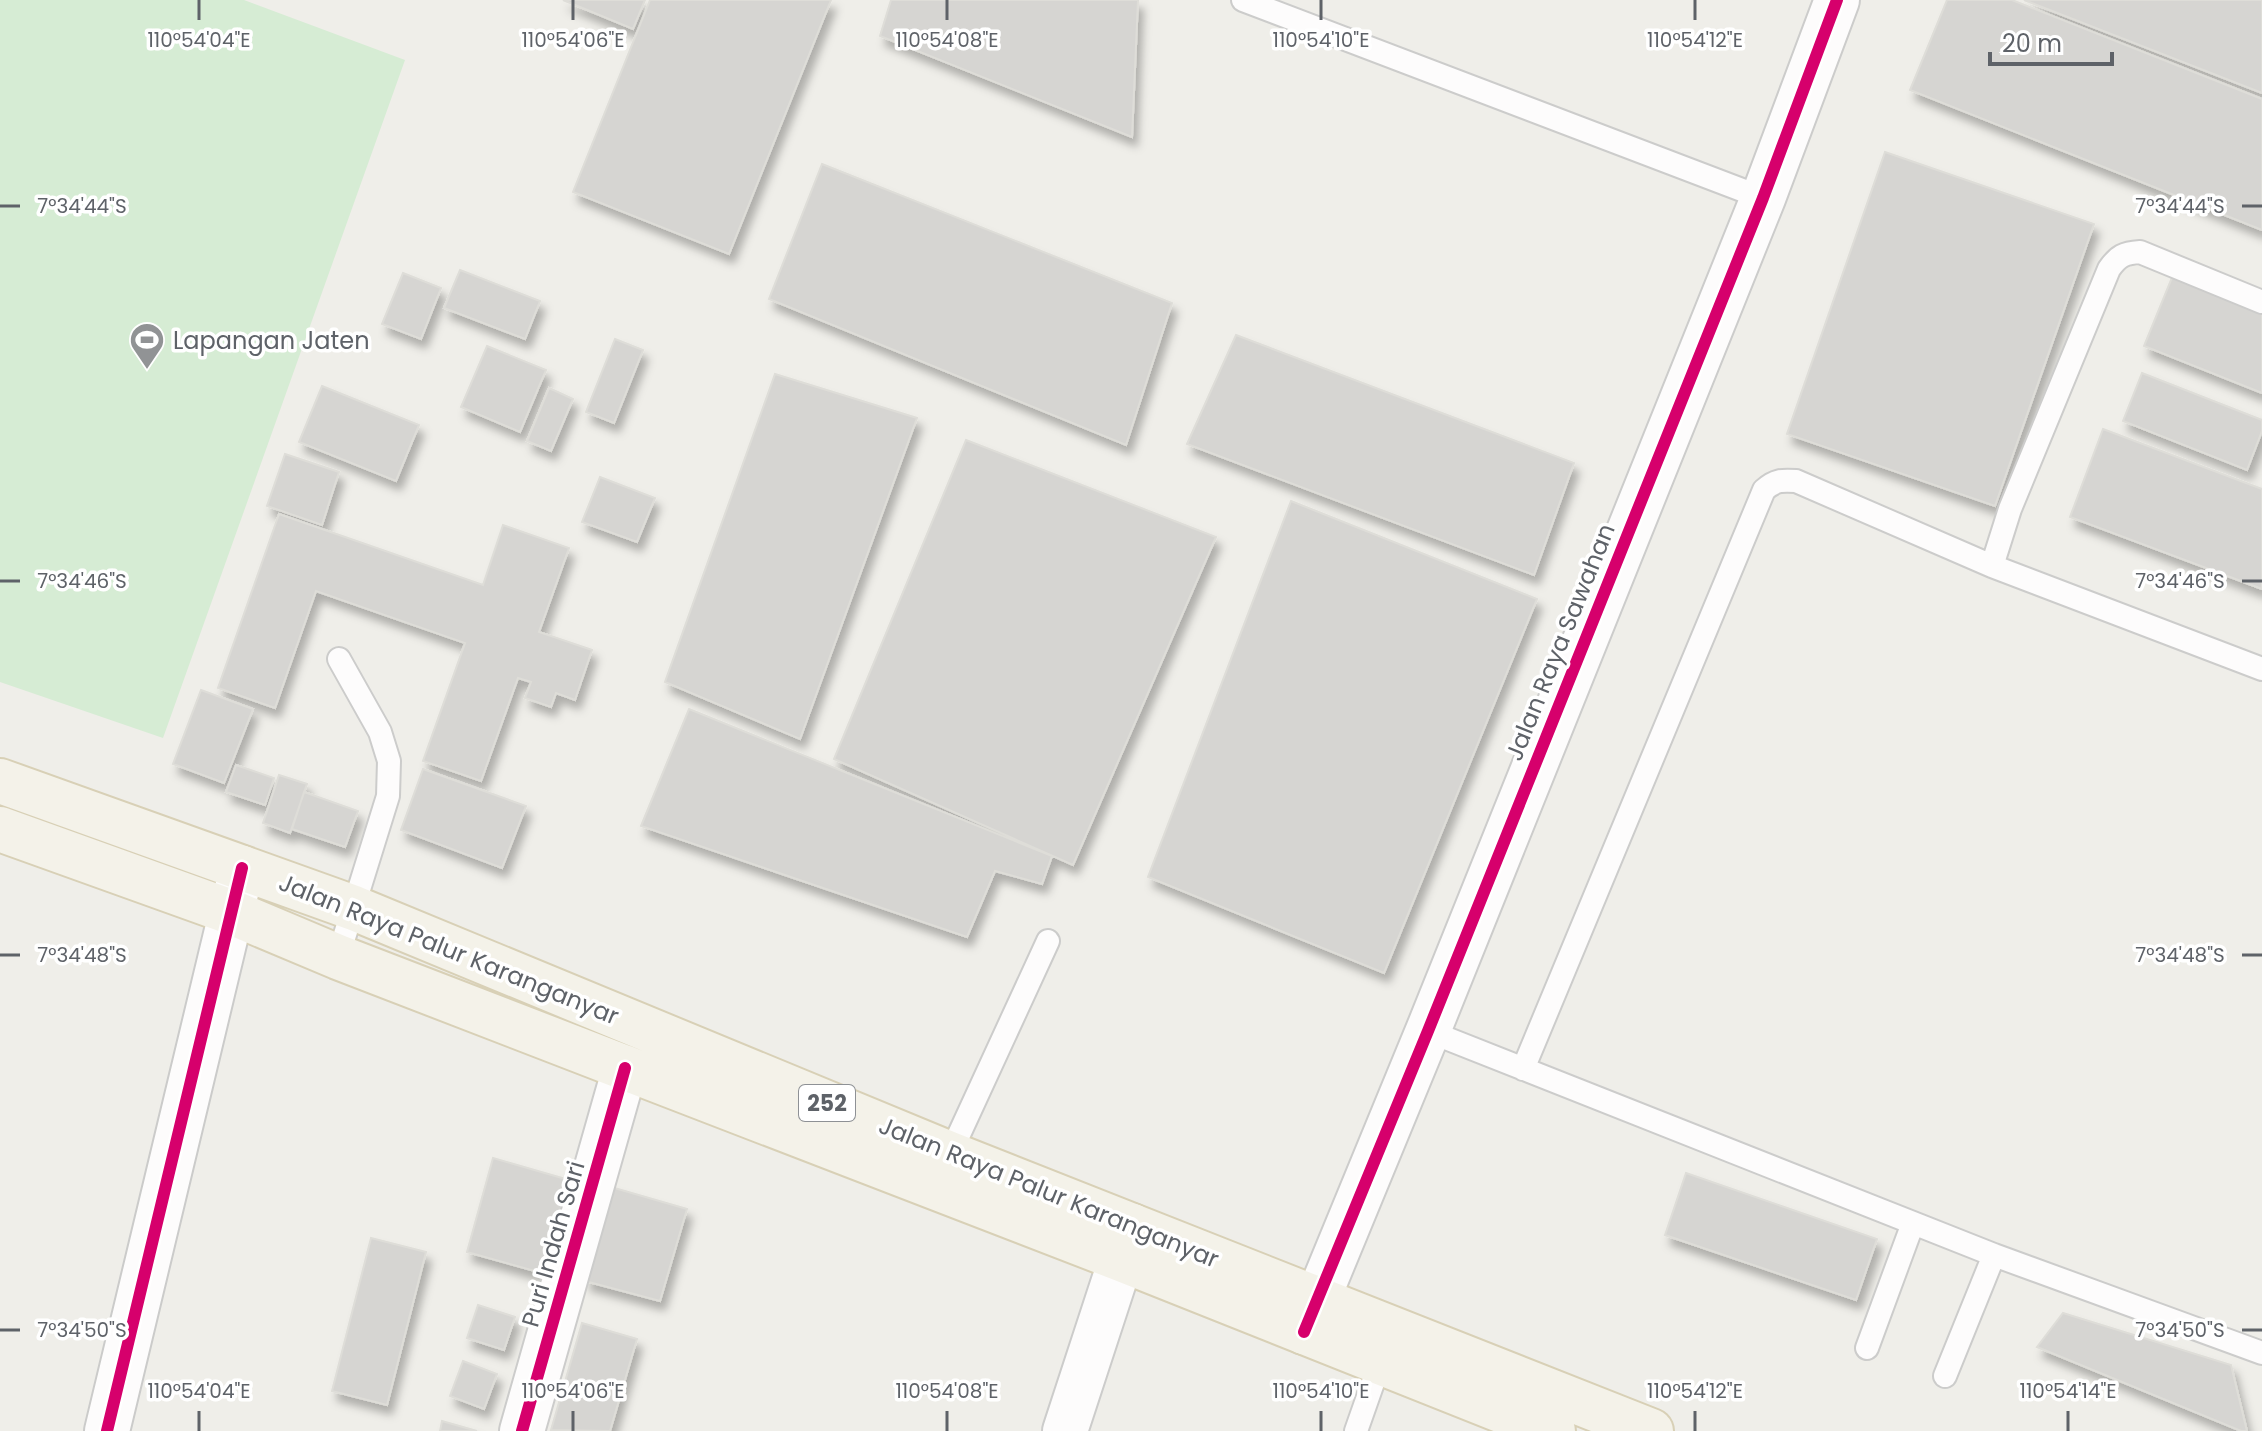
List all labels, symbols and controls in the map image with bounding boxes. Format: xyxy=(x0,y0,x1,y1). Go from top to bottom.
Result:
scale bar xyxy=(1990,16,2112,66)
text: 110°54'04"E xyxy=(147,26,251,54)
text: 110°54'06"E xyxy=(521,26,625,54)
text: 110°54'08"E xyxy=(895,26,999,54)
text: 110°54'10"E xyxy=(1273,26,1369,54)
text: 110°54'12"E xyxy=(1647,26,1743,54)
text: 20 m xyxy=(2002,27,2062,60)
text: 7°34'44"S xyxy=(37,192,127,220)
text: 7°34'44"S xyxy=(2135,192,2225,220)
sports icon: Lapangan Jaten xyxy=(128,321,166,371)
place label: Lapangan Jaten xyxy=(173,324,370,357)
street label: Jalan Raya Sawahan xyxy=(1497,519,1623,765)
text: 7°34'46"S xyxy=(37,567,127,595)
text: 7°34'46"S xyxy=(2135,567,2225,595)
street label: Jalan Raya Palur Karanganyar xyxy=(274,865,624,1033)
text: 7°34'48"S xyxy=(37,941,127,969)
text: 7°34'48"S xyxy=(2135,941,2225,969)
road number: 252 xyxy=(799,1085,855,1121)
street label: Jalan Raya Palur Karanganyar xyxy=(874,1108,1224,1276)
street label: Puri Indah Sari xyxy=(514,1157,592,1331)
text: 7°34'50"S xyxy=(37,1316,127,1344)
text: 7°34'50"S xyxy=(2135,1316,2225,1344)
text: 110°54'04"E xyxy=(147,1377,251,1405)
text: 110°54'06"E xyxy=(521,1377,625,1405)
text: 110°54'08"E xyxy=(895,1377,999,1405)
text: 110°54'10"E xyxy=(1273,1377,1369,1405)
text: 110°54'12"E xyxy=(1647,1377,1743,1405)
text: 110°54'14"E xyxy=(2020,1377,2116,1405)

